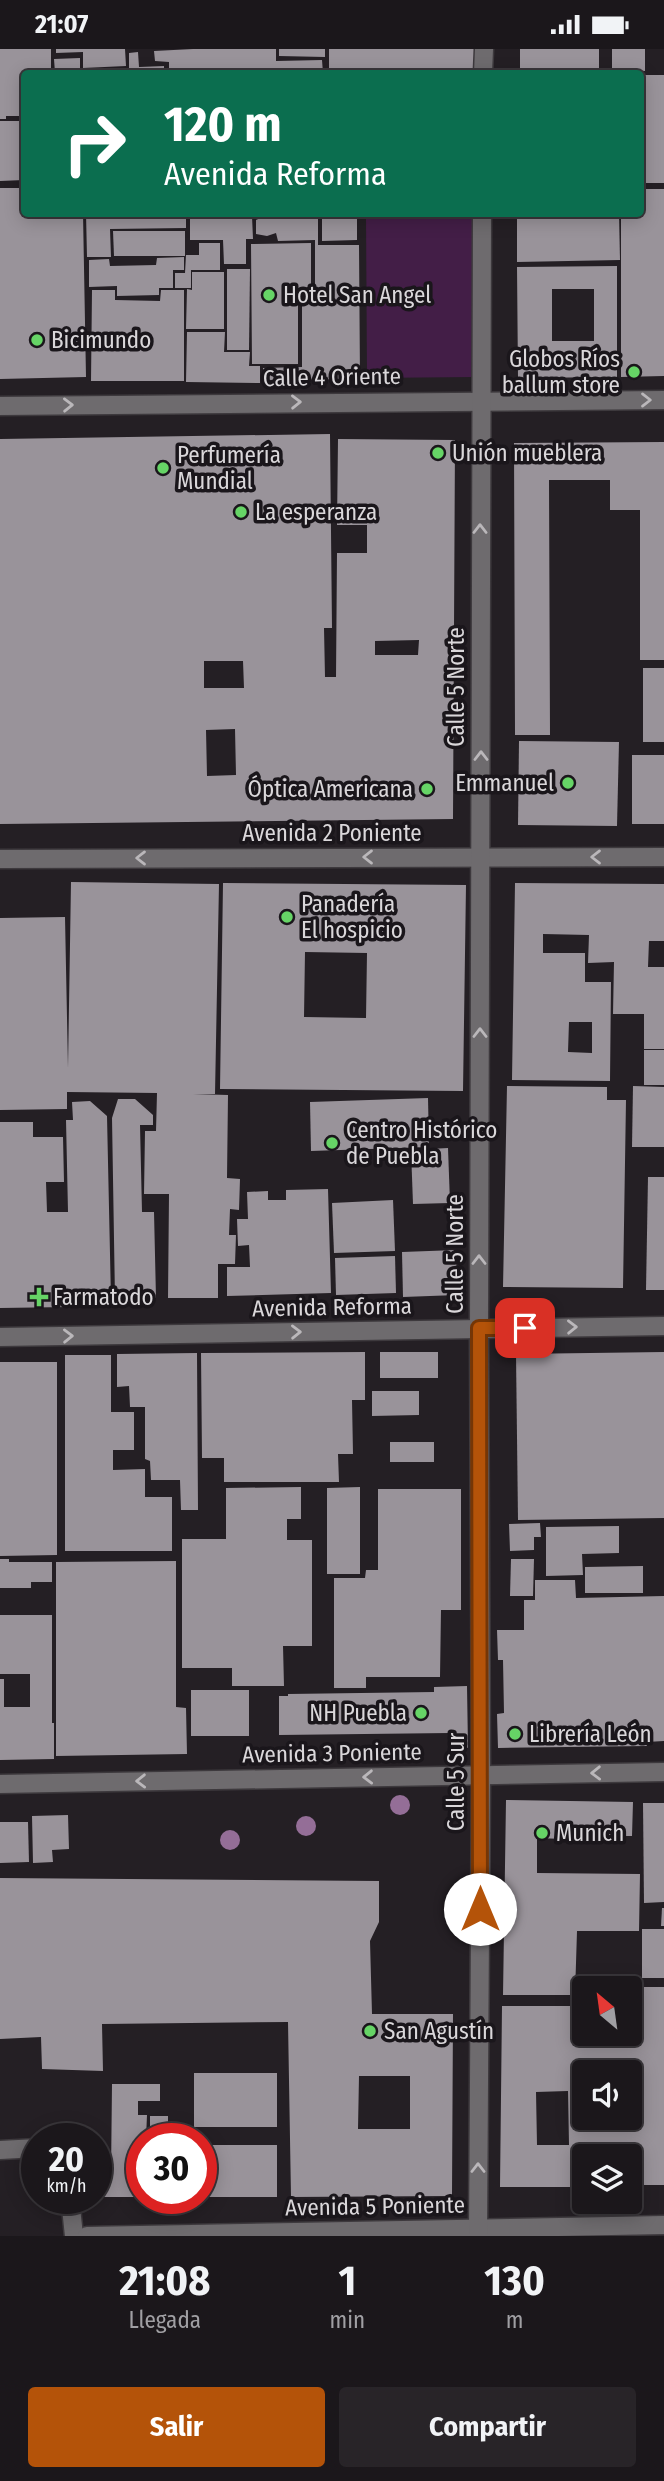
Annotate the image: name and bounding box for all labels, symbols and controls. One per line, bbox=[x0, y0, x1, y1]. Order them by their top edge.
text: 21:07 bbox=[35, 9, 88, 40]
text: 120 m bbox=[164, 95, 282, 154]
icon: right bbox=[49, 98, 140, 189]
text: Avenida Reforma bbox=[164, 155, 387, 193]
place label: Hotel San Angel bbox=[283, 281, 431, 309]
marker: Hotel San Angel bbox=[261, 287, 277, 303]
place label: Bicimundo bbox=[51, 326, 151, 354]
marker: Bicimundo bbox=[29, 332, 45, 348]
place label: Globos Ríos ballum store bbox=[502, 345, 620, 399]
street label: Calle 4 Oriente bbox=[263, 362, 401, 392]
marker: Globos Ríos ballum store bbox=[626, 364, 642, 380]
one-way arrow bbox=[641, 392, 651, 408]
one-way arrow bbox=[290, 395, 301, 410]
one-way arrow bbox=[63, 397, 74, 413]
place label: Unión mueblera bbox=[452, 439, 602, 467]
place label: Perfumería Mundial bbox=[177, 441, 281, 495]
marker: Unión mueblera bbox=[430, 445, 446, 461]
marker: Perfumería Mundial bbox=[155, 460, 171, 476]
place label: La esperanza bbox=[255, 498, 377, 526]
marker: La esperanza bbox=[233, 504, 249, 520]
one-way arrow bbox=[472, 523, 488, 533]
street label: Calle 5 Norte bbox=[442, 627, 470, 747]
one-way arrow bbox=[473, 750, 489, 761]
place label: Emmanuel bbox=[455, 769, 554, 797]
place label: Óptica Americana bbox=[247, 775, 413, 803]
marker: Emmanuel bbox=[560, 775, 576, 791]
marker: Óptica Americana bbox=[419, 781, 435, 797]
street label: Avenida 2 Poniente bbox=[242, 819, 422, 847]
one-way arrow bbox=[363, 849, 373, 865]
one-way arrow bbox=[590, 849, 601, 865]
one-way arrow bbox=[135, 850, 146, 866]
place label: Panadería El hospicio bbox=[301, 890, 403, 944]
marker: Panadería El hospicio bbox=[279, 909, 295, 925]
one-way arrow bbox=[473, 1027, 488, 1038]
place label: Centro Histórico de Puebla bbox=[346, 1116, 497, 1170]
marker: Centro Histórico de Puebla bbox=[324, 1135, 340, 1151]
street label: Calle 5 Norte bbox=[441, 1194, 469, 1314]
one-way arrow bbox=[471, 1254, 487, 1265]
place label: Farmatodo bbox=[53, 1283, 154, 1311]
marker: Farmatodo bbox=[31, 1289, 47, 1305]
street label: Avenida Reforma bbox=[252, 1292, 412, 1322]
pin bbox=[495, 1298, 555, 1358]
icon: arrive bbox=[506, 1309, 544, 1347]
one-way arrow bbox=[567, 1319, 578, 1335]
one-way arrow bbox=[290, 1324, 301, 1339]
one-way arrow bbox=[63, 1328, 74, 1343]
place label: NH Puebla bbox=[309, 1699, 407, 1727]
marker: NH Puebla bbox=[413, 1705, 429, 1721]
place label: Librería León bbox=[529, 1720, 652, 1748]
marker: Librería León bbox=[507, 1726, 523, 1742]
street label: Calle 5 Sur bbox=[442, 1733, 470, 1831]
street label: Avenida 3 Poniente bbox=[242, 1737, 422, 1769]
one-way arrow bbox=[590, 1765, 601, 1781]
one-way arrow bbox=[363, 1769, 373, 1785]
one-way arrow bbox=[135, 1774, 146, 1789]
place label: Munich bbox=[556, 1819, 624, 1847]
marker: Munich bbox=[534, 1825, 550, 1841]
position arrow bbox=[443, 1872, 517, 1946]
north arrow bbox=[572, 1976, 642, 2046]
map controls bbox=[572, 1976, 642, 2214]
place label: San Agustín bbox=[384, 2017, 494, 2045]
marker: San Agustín bbox=[362, 2023, 378, 2039]
button: sound bbox=[572, 2060, 642, 2130]
speed limit sign: 30 bbox=[126, 2123, 217, 2214]
text: 20 bbox=[49, 2138, 84, 2180]
button: layers bbox=[572, 2144, 642, 2214]
one-way arrow bbox=[470, 2162, 486, 2173]
text: km/h bbox=[46, 2175, 87, 2197]
street label: Avenida 5 Poniente bbox=[285, 2190, 465, 2222]
text: 21:08 bbox=[119, 2256, 210, 2306]
text: 1 bbox=[338, 2256, 356, 2306]
text: 130 bbox=[484, 2256, 545, 2306]
text: Llegada bbox=[129, 2306, 201, 2334]
text: min bbox=[330, 2306, 365, 2334]
text: m bbox=[506, 2306, 523, 2334]
button: Salir bbox=[28, 2387, 325, 2467]
button: Compartir bbox=[339, 2387, 636, 2467]

